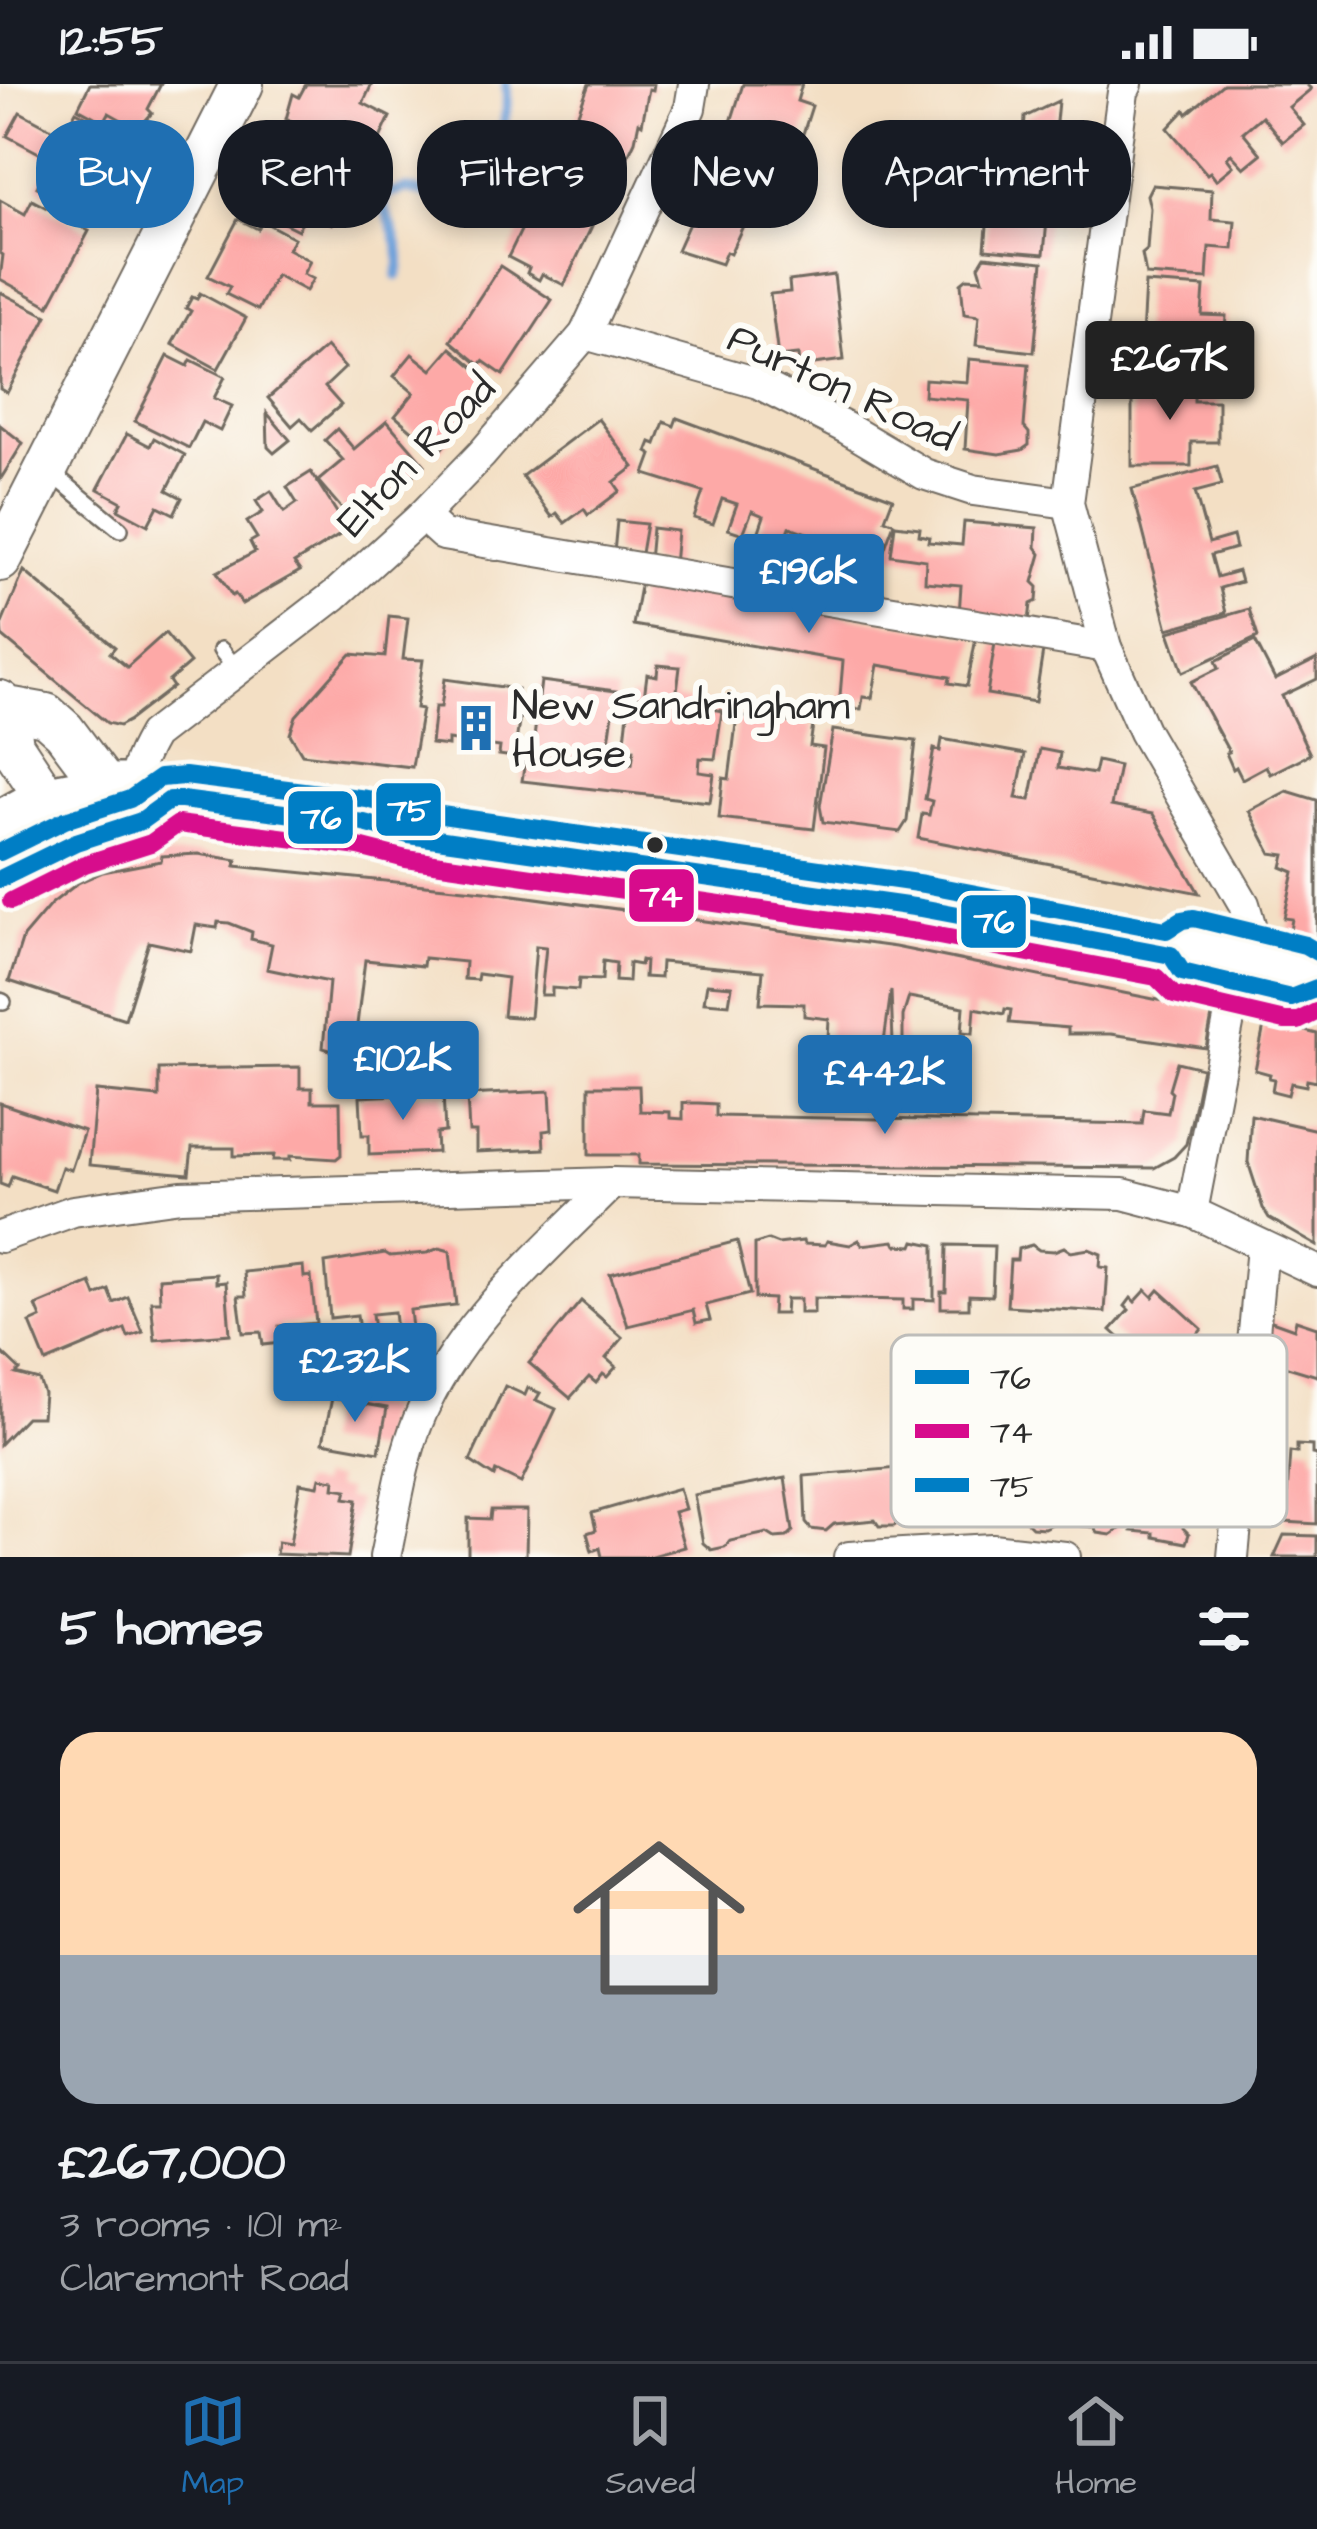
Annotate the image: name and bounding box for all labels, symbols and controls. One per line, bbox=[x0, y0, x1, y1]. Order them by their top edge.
text: 12:55 bbox=[60, 11, 163, 73]
chip: Buy bbox=[36, 120, 194, 228]
chip: Rent bbox=[218, 120, 393, 228]
chip: Filters bbox=[417, 120, 627, 228]
chip: New bbox=[651, 120, 818, 228]
chip: Apartment bbox=[842, 120, 1131, 228]
street label: Purton Road bbox=[718, 310, 966, 467]
pin: £267K bbox=[1086, 321, 1254, 423]
text: £267K bbox=[1112, 333, 1228, 387]
street label: Elton Road bbox=[325, 362, 510, 550]
pin: £196K bbox=[725, 534, 893, 636]
text: £196K bbox=[761, 546, 857, 600]
place label: New Sandringham House bbox=[512, 678, 850, 784]
building icon: New Sandringham House bbox=[451, 703, 501, 753]
line badge: 75 bbox=[374, 781, 443, 838]
text: 75 bbox=[386, 788, 431, 834]
line badge: 76 bbox=[286, 789, 355, 846]
text: 76 bbox=[300, 796, 342, 842]
unlabelled marker bbox=[644, 834, 666, 856]
line badge: 74 bbox=[627, 867, 696, 924]
text: 74 bbox=[639, 874, 683, 920]
line badge: 76 bbox=[959, 893, 1028, 950]
text: 76 bbox=[973, 900, 1015, 946]
pin: £102K bbox=[319, 1021, 487, 1123]
text: £102K bbox=[355, 1033, 451, 1087]
pin: £442K bbox=[801, 1035, 969, 1137]
text: £442K bbox=[825, 1047, 945, 1101]
pin: £232K bbox=[271, 1323, 439, 1425]
text: £232K bbox=[300, 1335, 410, 1389]
legend bbox=[891, 1335, 1287, 1527]
text: 76 bbox=[990, 1356, 1031, 1402]
text: 74 bbox=[990, 1410, 1033, 1456]
text: 75 bbox=[990, 1464, 1034, 1510]
text: 5 homes bbox=[60, 1594, 263, 1665]
icon: filters bbox=[1191, 1596, 1257, 1662]
icon: home bbox=[551, 1810, 767, 2026]
text: £267,000 bbox=[60, 2128, 286, 2199]
text: 3 rooms · 101 m² bbox=[60, 2199, 343, 2253]
text: Claremont Road bbox=[60, 2253, 349, 2307]
tab: Map bbox=[180, 2388, 246, 2506]
tab: Saved bbox=[606, 2388, 695, 2506]
tab: Home bbox=[1055, 2388, 1137, 2506]

